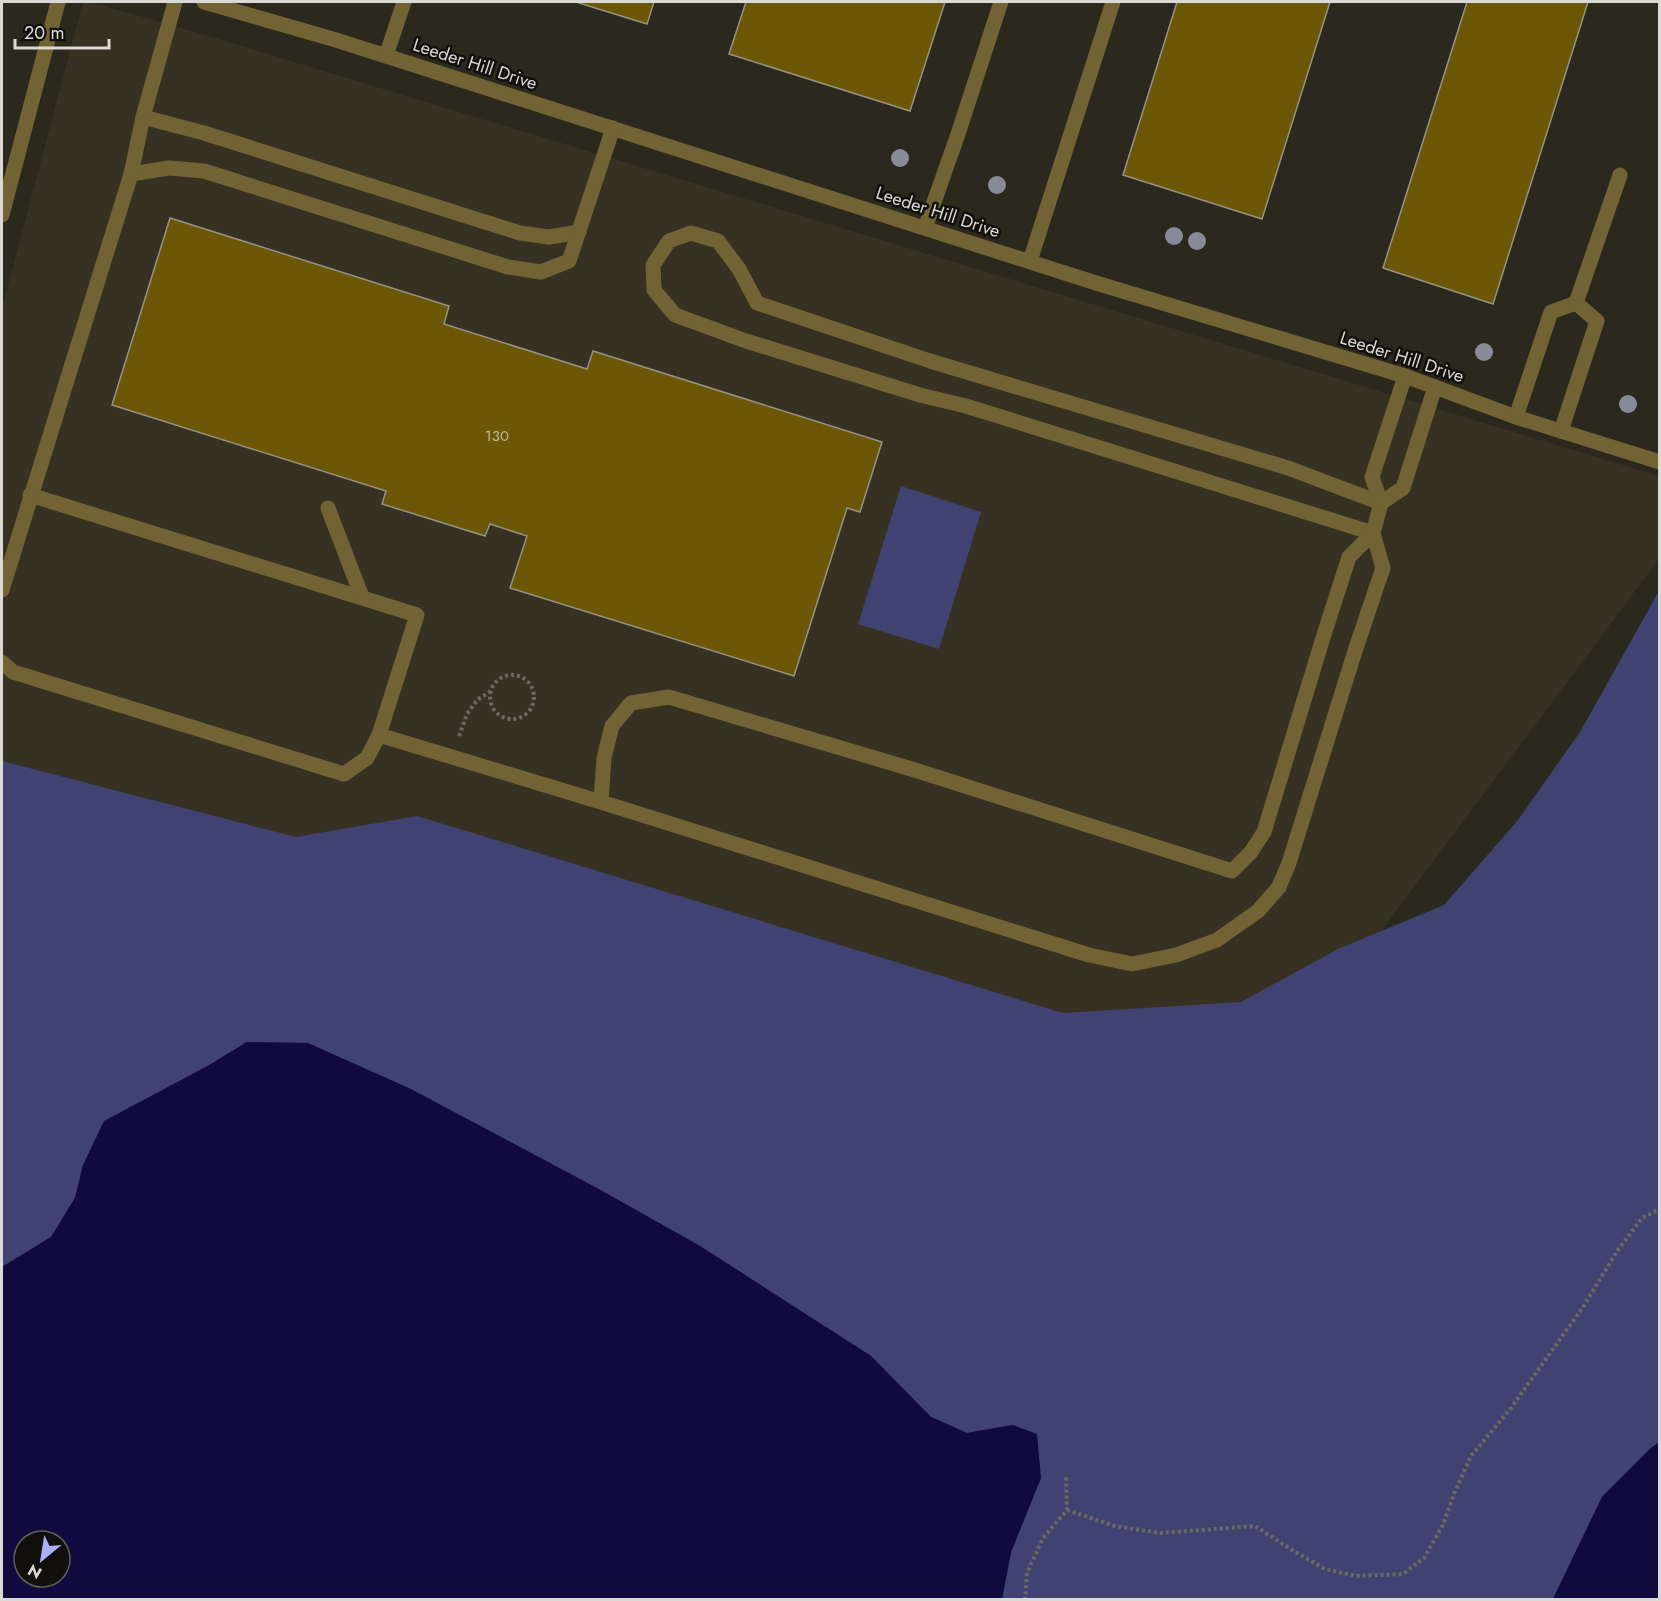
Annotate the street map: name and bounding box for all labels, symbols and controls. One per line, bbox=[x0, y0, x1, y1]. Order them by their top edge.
scale bar bbox=[15, 12, 110, 50]
text: 20 m bbox=[24, 20, 64, 46]
street label: Leeder Hill Drive bbox=[410, 32, 540, 96]
street label: Leeder Hill Drive bbox=[873, 180, 1003, 244]
street label: Leeder Hill Drive bbox=[1337, 325, 1467, 389]
house number: 130 bbox=[485, 425, 509, 447]
north arrow bbox=[12, 1529, 72, 1589]
text: N bbox=[23, 1558, 46, 1585]

